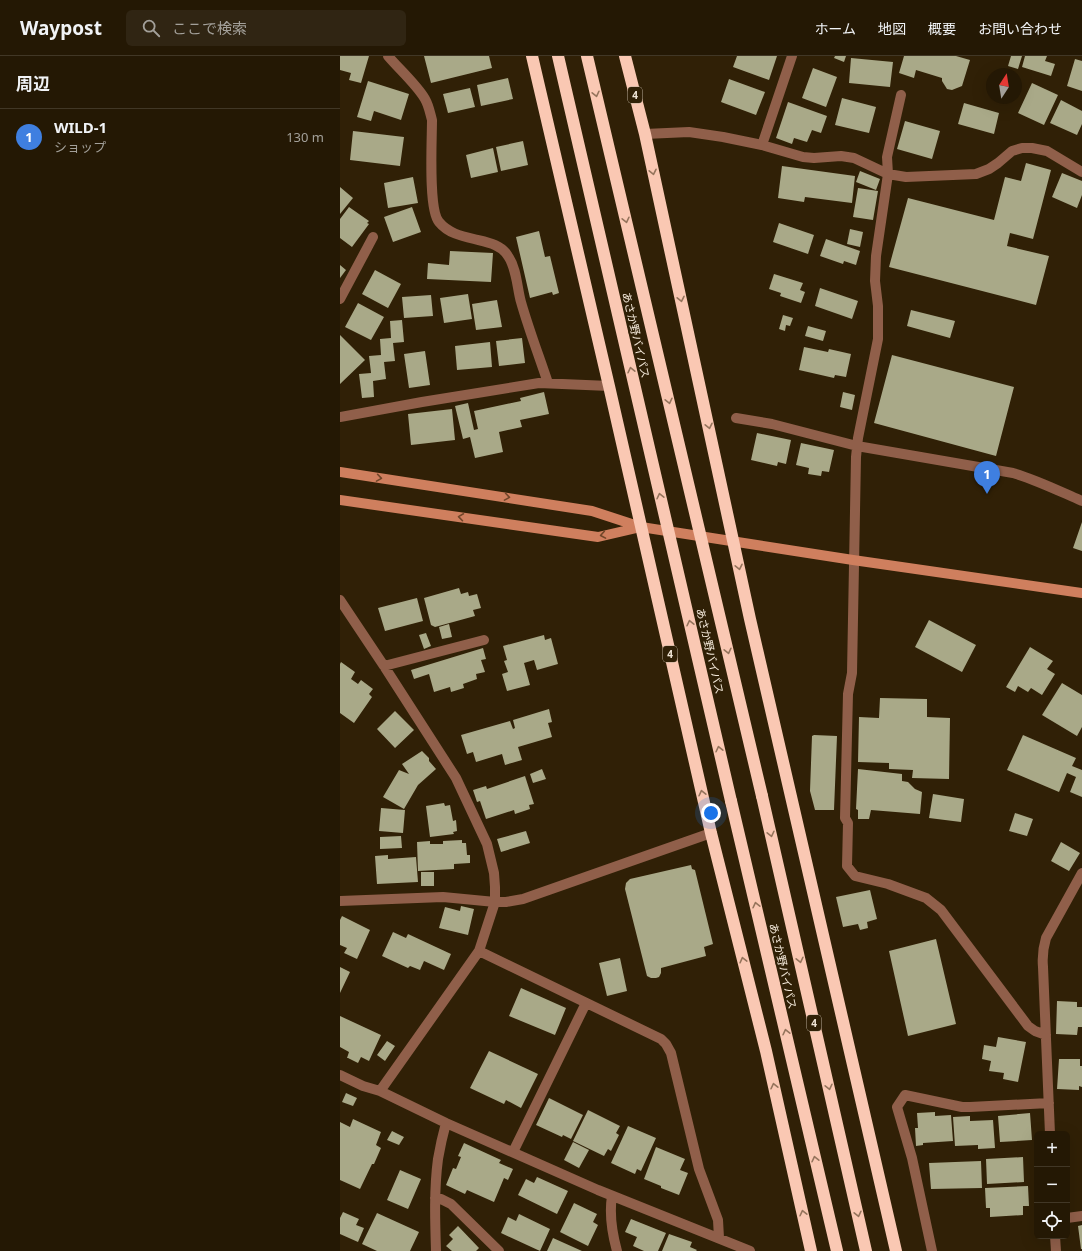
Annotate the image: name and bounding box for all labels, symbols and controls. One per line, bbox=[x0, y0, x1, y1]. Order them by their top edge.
search box bbox=[126, 10, 406, 46]
text: Waypost bbox=[20, 15, 102, 41]
icon: search bbox=[140, 17, 162, 39]
text: ここで検索 bbox=[172, 18, 247, 38]
text: ホーム bbox=[814, 19, 856, 38]
text: 地図 bbox=[878, 19, 906, 38]
text: 概要 bbox=[928, 19, 956, 38]
text: お問い合わせ bbox=[978, 19, 1062, 38]
north arrow bbox=[986, 68, 1022, 104]
text: 周辺 bbox=[16, 72, 50, 95]
road number: 4 bbox=[628, 87, 642, 103]
one-way arrow bbox=[592, 91, 600, 97]
text: WILD-1 bbox=[54, 117, 107, 137]
text: 1 bbox=[25, 128, 33, 146]
text: 130 m bbox=[286, 128, 324, 146]
text: ショップ bbox=[54, 138, 106, 156]
one-way arrow bbox=[649, 169, 657, 175]
one-way arrow bbox=[622, 217, 630, 224]
street label: あさか野バイパス bbox=[619, 290, 654, 379]
one-way arrow bbox=[677, 296, 685, 302]
one-way arrow bbox=[627, 366, 635, 373]
one-way arrow bbox=[664, 398, 673, 405]
one-way arrow bbox=[704, 423, 712, 429]
pin: 1 bbox=[974, 461, 1000, 494]
one-way arrow bbox=[375, 473, 382, 482]
one-way arrow bbox=[504, 492, 510, 501]
one-way arrow bbox=[657, 493, 665, 499]
one-way arrow bbox=[458, 513, 464, 522]
one-way arrow bbox=[600, 531, 606, 539]
one-way arrow bbox=[735, 564, 743, 570]
street label: あさか野バイパス bbox=[693, 606, 728, 695]
one-way arrow bbox=[686, 620, 694, 626]
road number: 4 bbox=[663, 646, 677, 662]
one-way arrow bbox=[723, 647, 732, 654]
one-way arrow bbox=[716, 746, 724, 753]
one-way arrow bbox=[698, 790, 707, 797]
your location bbox=[701, 803, 721, 823]
one-way arrow bbox=[767, 830, 775, 837]
one-way arrow bbox=[752, 902, 760, 909]
street label: あさか野バイパス bbox=[766, 921, 801, 1010]
one-way arrow bbox=[795, 956, 804, 963]
one-way arrow bbox=[740, 957, 748, 963]
road number: 4 bbox=[807, 1015, 821, 1031]
one-way arrow bbox=[782, 1029, 790, 1035]
one-way arrow bbox=[771, 1083, 779, 1089]
one-way arrow bbox=[824, 1084, 832, 1090]
map controls bbox=[1034, 1131, 1070, 1239]
button: + bbox=[1034, 1131, 1070, 1167]
one-way arrow bbox=[812, 1155, 820, 1162]
button: − bbox=[1034, 1167, 1070, 1203]
button: locate bbox=[1034, 1203, 1070, 1239]
one-way arrow bbox=[799, 1210, 807, 1216]
one-way arrow bbox=[853, 1211, 861, 1217]

